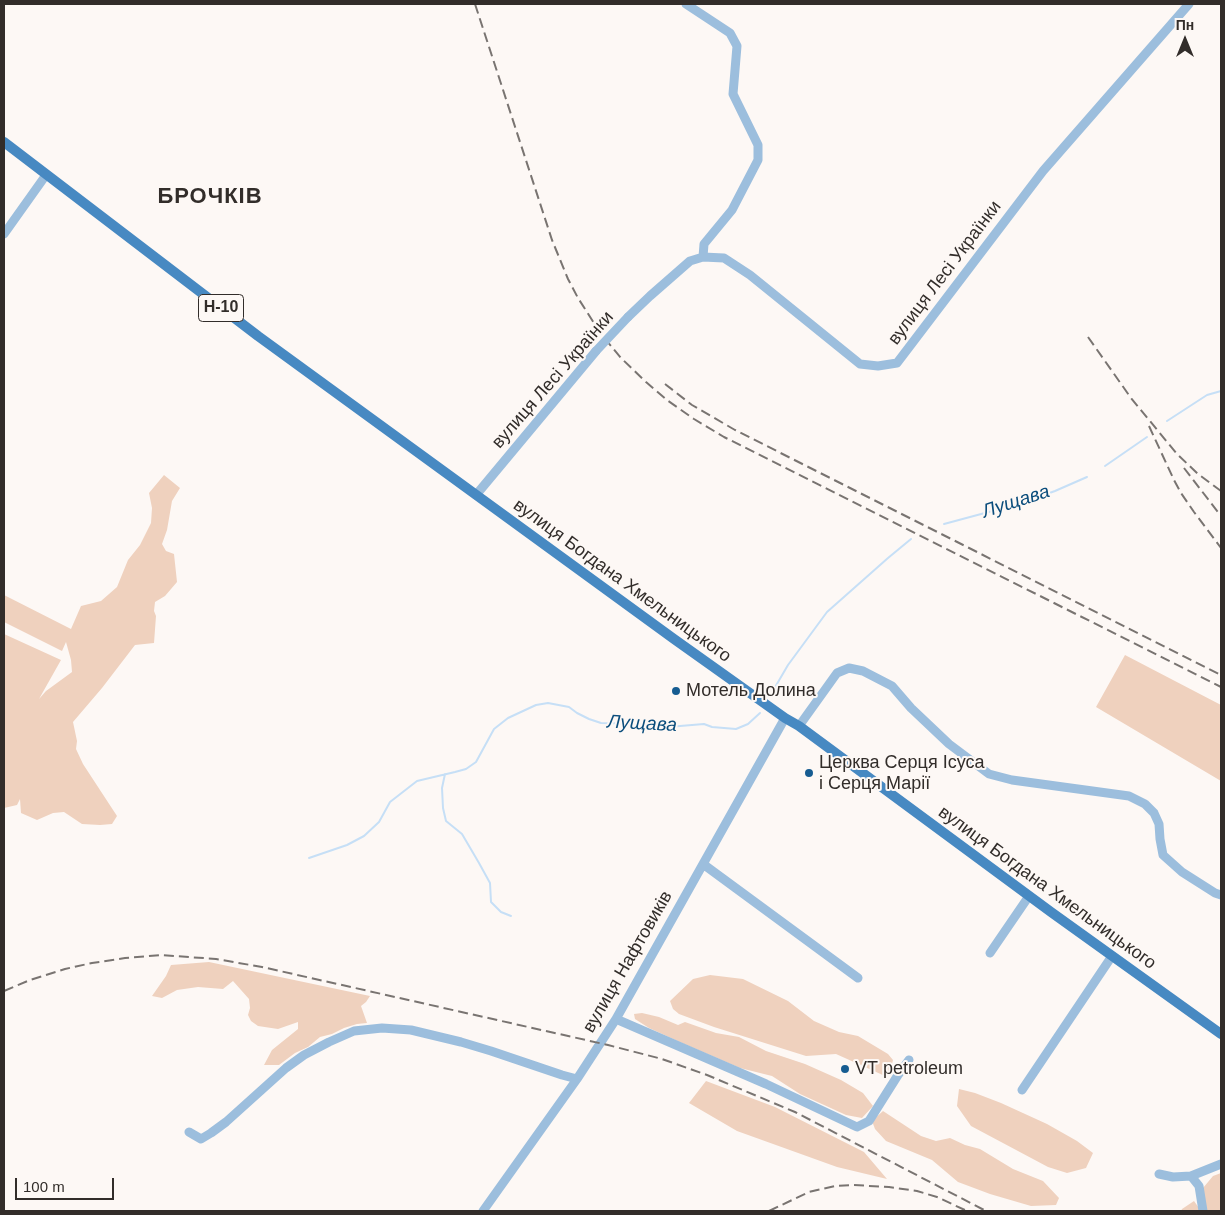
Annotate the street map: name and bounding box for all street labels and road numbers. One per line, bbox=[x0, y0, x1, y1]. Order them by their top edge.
street label: вулиця Лесі Українки bbox=[884, 197, 1006, 349]
road number: Н-10 bbox=[198, 294, 244, 322]
street label: вулиця Лесі Українки bbox=[488, 307, 618, 453]
street label: вулиця Богдана Хмельницького bbox=[509, 495, 735, 667]
street label: вулиця Богдана Хмельницького bbox=[934, 802, 1160, 974]
street label: вулиця Нафтовиків bbox=[579, 887, 677, 1037]

